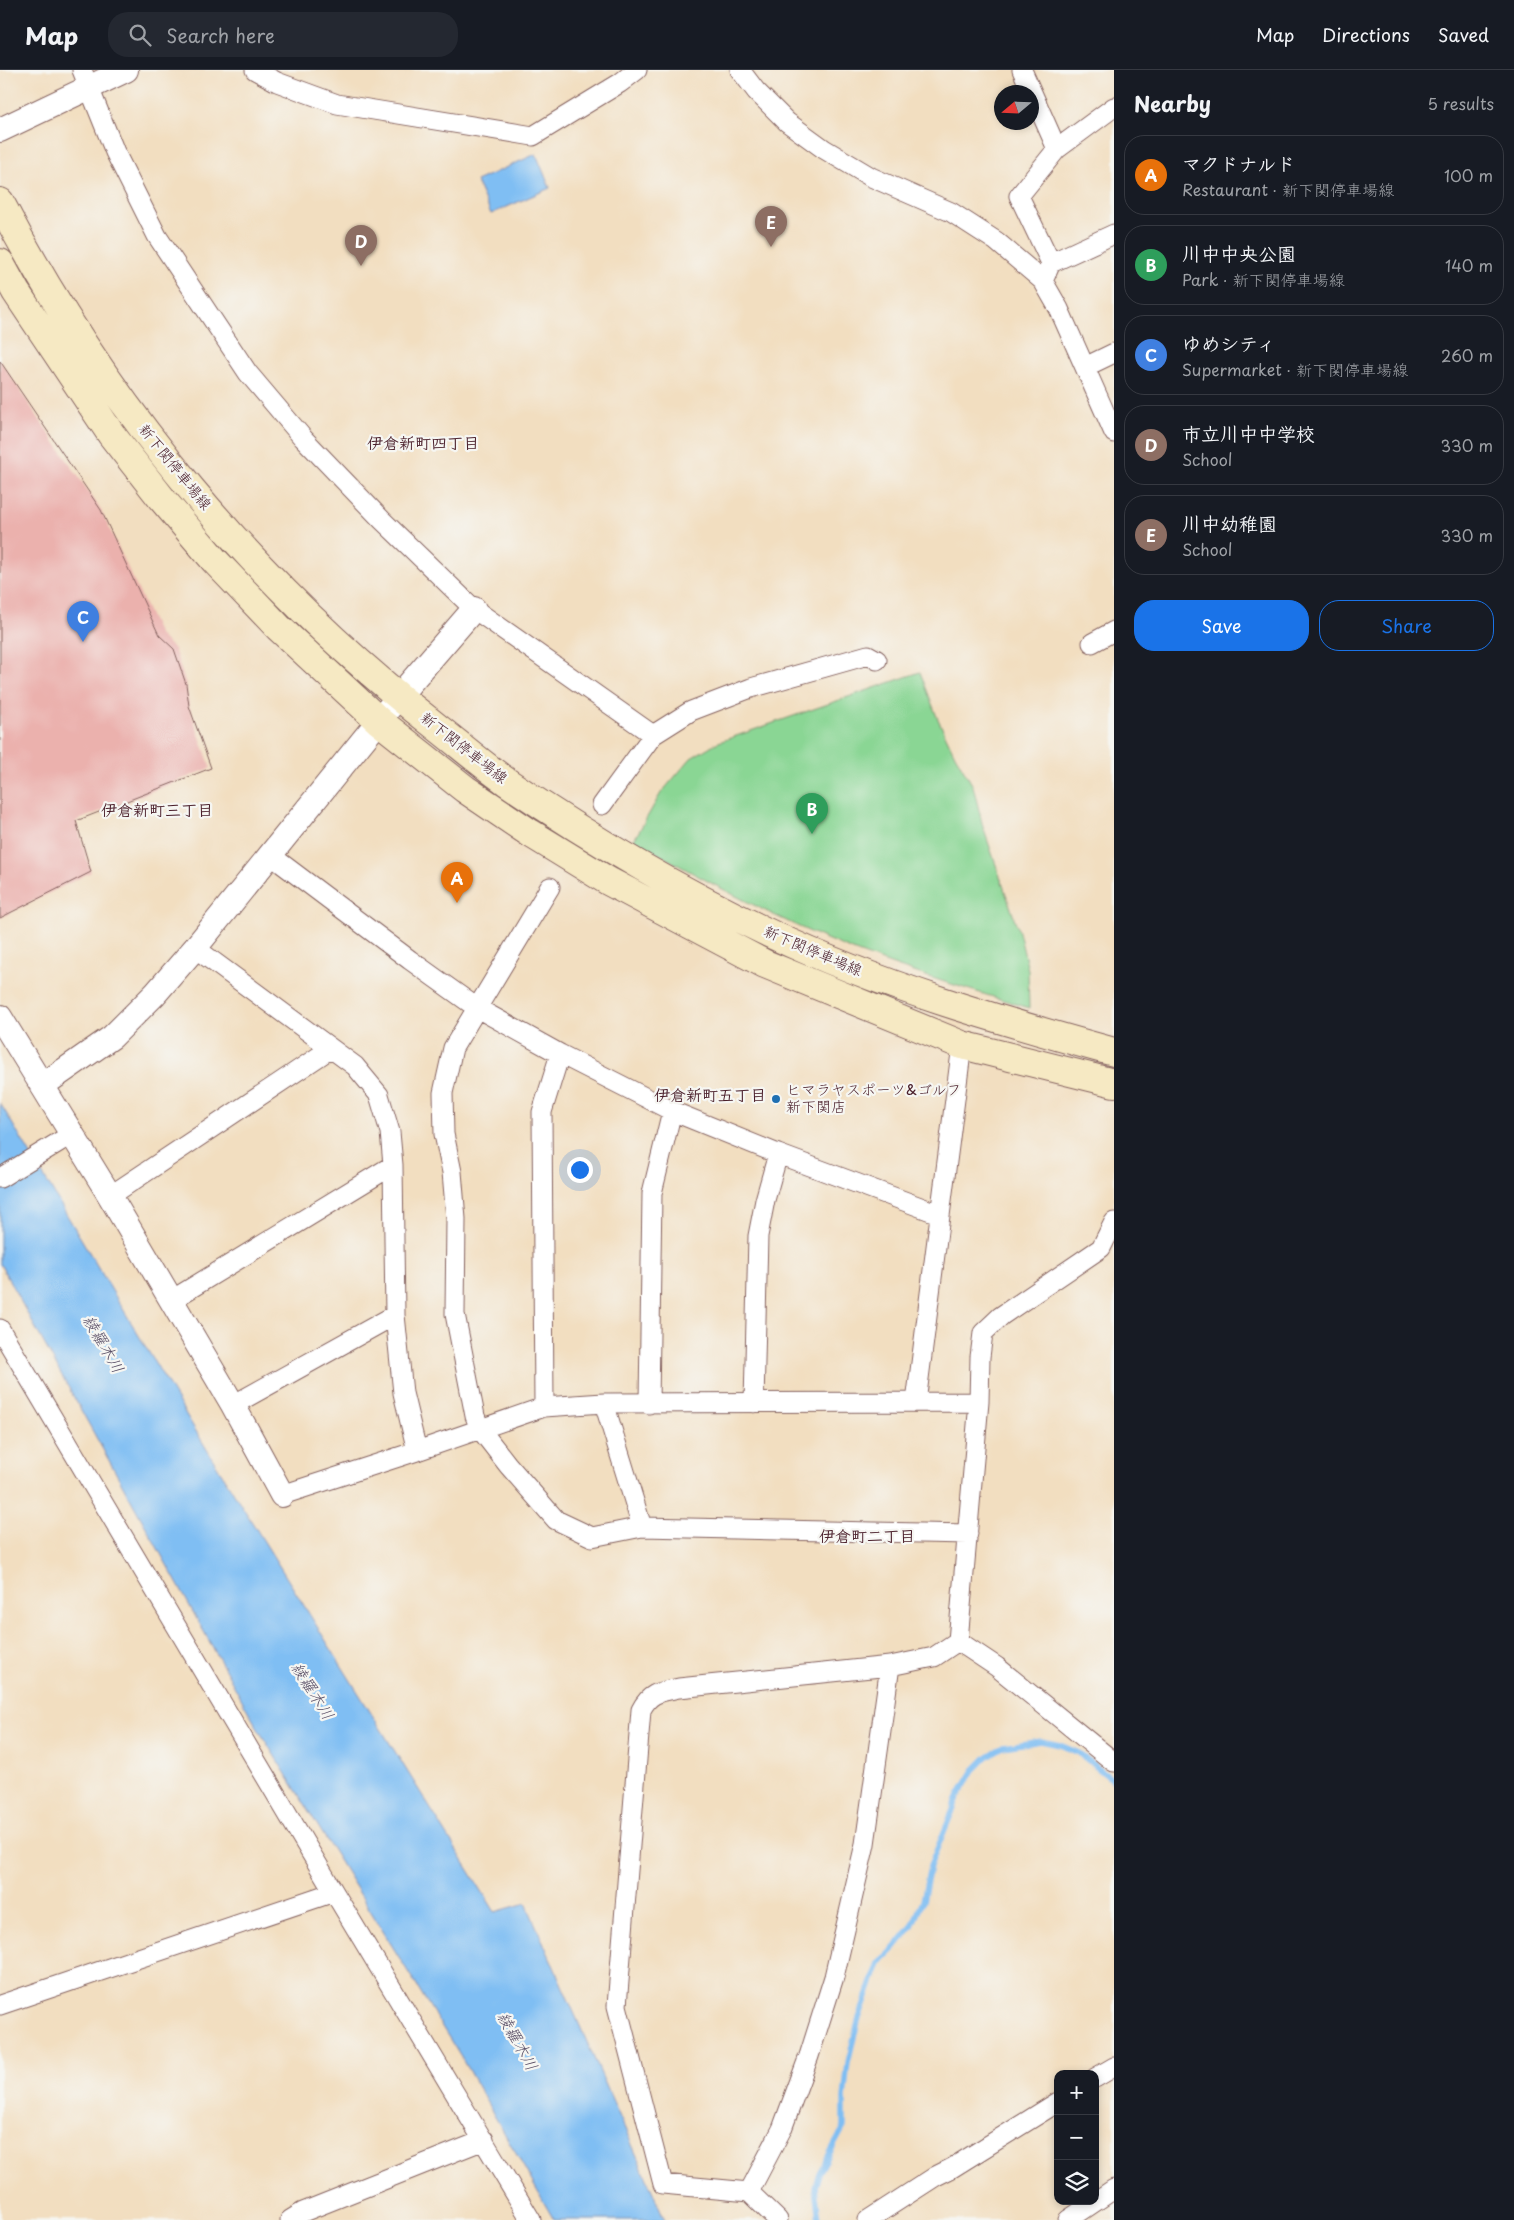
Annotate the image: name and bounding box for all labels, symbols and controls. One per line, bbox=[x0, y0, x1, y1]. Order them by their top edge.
search box bbox=[108, 12, 458, 57]
text: Map bbox=[25, 17, 78, 53]
icon: search bbox=[126, 21, 154, 49]
text: Search here bbox=[166, 21, 275, 49]
text: Map bbox=[1256, 21, 1294, 48]
text: Directions bbox=[1322, 21, 1410, 48]
text: Saved bbox=[1438, 21, 1489, 48]
north arrow bbox=[994, 85, 1039, 130]
text: Nearby bbox=[1134, 87, 1211, 119]
text: 5 results bbox=[1427, 91, 1494, 115]
text: マクドナルド bbox=[1182, 149, 1295, 177]
text: A bbox=[1145, 163, 1157, 187]
text: 100 m bbox=[1444, 163, 1493, 187]
text: Restaurant · 新下関停車場線 bbox=[1182, 177, 1394, 201]
pin: E bbox=[755, 206, 787, 247]
pin: D bbox=[345, 225, 377, 266]
text: 川中中央公園 bbox=[1182, 239, 1296, 267]
text: B bbox=[1146, 253, 1156, 277]
text: 140 m bbox=[1445, 253, 1493, 277]
text: Park · 新下関停車場線 bbox=[1182, 267, 1345, 291]
text: ゆめシティ bbox=[1182, 329, 1276, 357]
text: C bbox=[1145, 343, 1157, 367]
text: 260 m bbox=[1441, 343, 1493, 367]
text: Supermarket · 新下関停車場線 bbox=[1182, 357, 1408, 381]
street label: 新下関停車場線 bbox=[134, 418, 218, 514]
text: 市立川中中学校 bbox=[1182, 419, 1315, 447]
district label: 伊倉新町四丁目 bbox=[367, 430, 479, 454]
text: D bbox=[1145, 433, 1157, 457]
text: 330 m bbox=[1440, 433, 1493, 457]
text: School bbox=[1182, 447, 1232, 471]
text: 川中幼稚園 bbox=[1182, 509, 1277, 537]
text: E bbox=[1146, 523, 1156, 547]
text: 330 m bbox=[1440, 523, 1493, 547]
text: School bbox=[1182, 537, 1232, 561]
button: Save bbox=[1134, 600, 1309, 651]
button: Share bbox=[1319, 600, 1494, 651]
pin: C bbox=[67, 601, 99, 642]
street label: 新下関停車場線 bbox=[416, 705, 513, 788]
pin: B bbox=[796, 793, 828, 834]
district label: 伊倉新町三丁目 bbox=[101, 797, 213, 821]
pin: A bbox=[441, 862, 473, 903]
street label: 新下関停車場線 bbox=[761, 919, 866, 981]
place label: ヒマラヤスポーツ&ゴルフ 新下関店 bbox=[786, 1077, 962, 1117]
district label: 伊倉新町五丁目 bbox=[654, 1082, 766, 1106]
marker: ヒマラヤスポーツ&ゴルフ 新下関店 bbox=[770, 1093, 782, 1105]
your location bbox=[567, 1157, 593, 1183]
water label: 綾羅木川 bbox=[78, 1310, 131, 1377]
district label: 伊倉町二丁目 bbox=[819, 1523, 915, 1547]
water label: 綾羅木川 bbox=[287, 1657, 341, 1724]
water label: 綾羅木川 bbox=[493, 2007, 545, 2074]
map controls bbox=[1054, 2070, 1099, 2205]
button: + bbox=[1054, 2070, 1099, 2115]
button: − bbox=[1054, 2115, 1099, 2160]
button: layers bbox=[1054, 2160, 1099, 2205]

